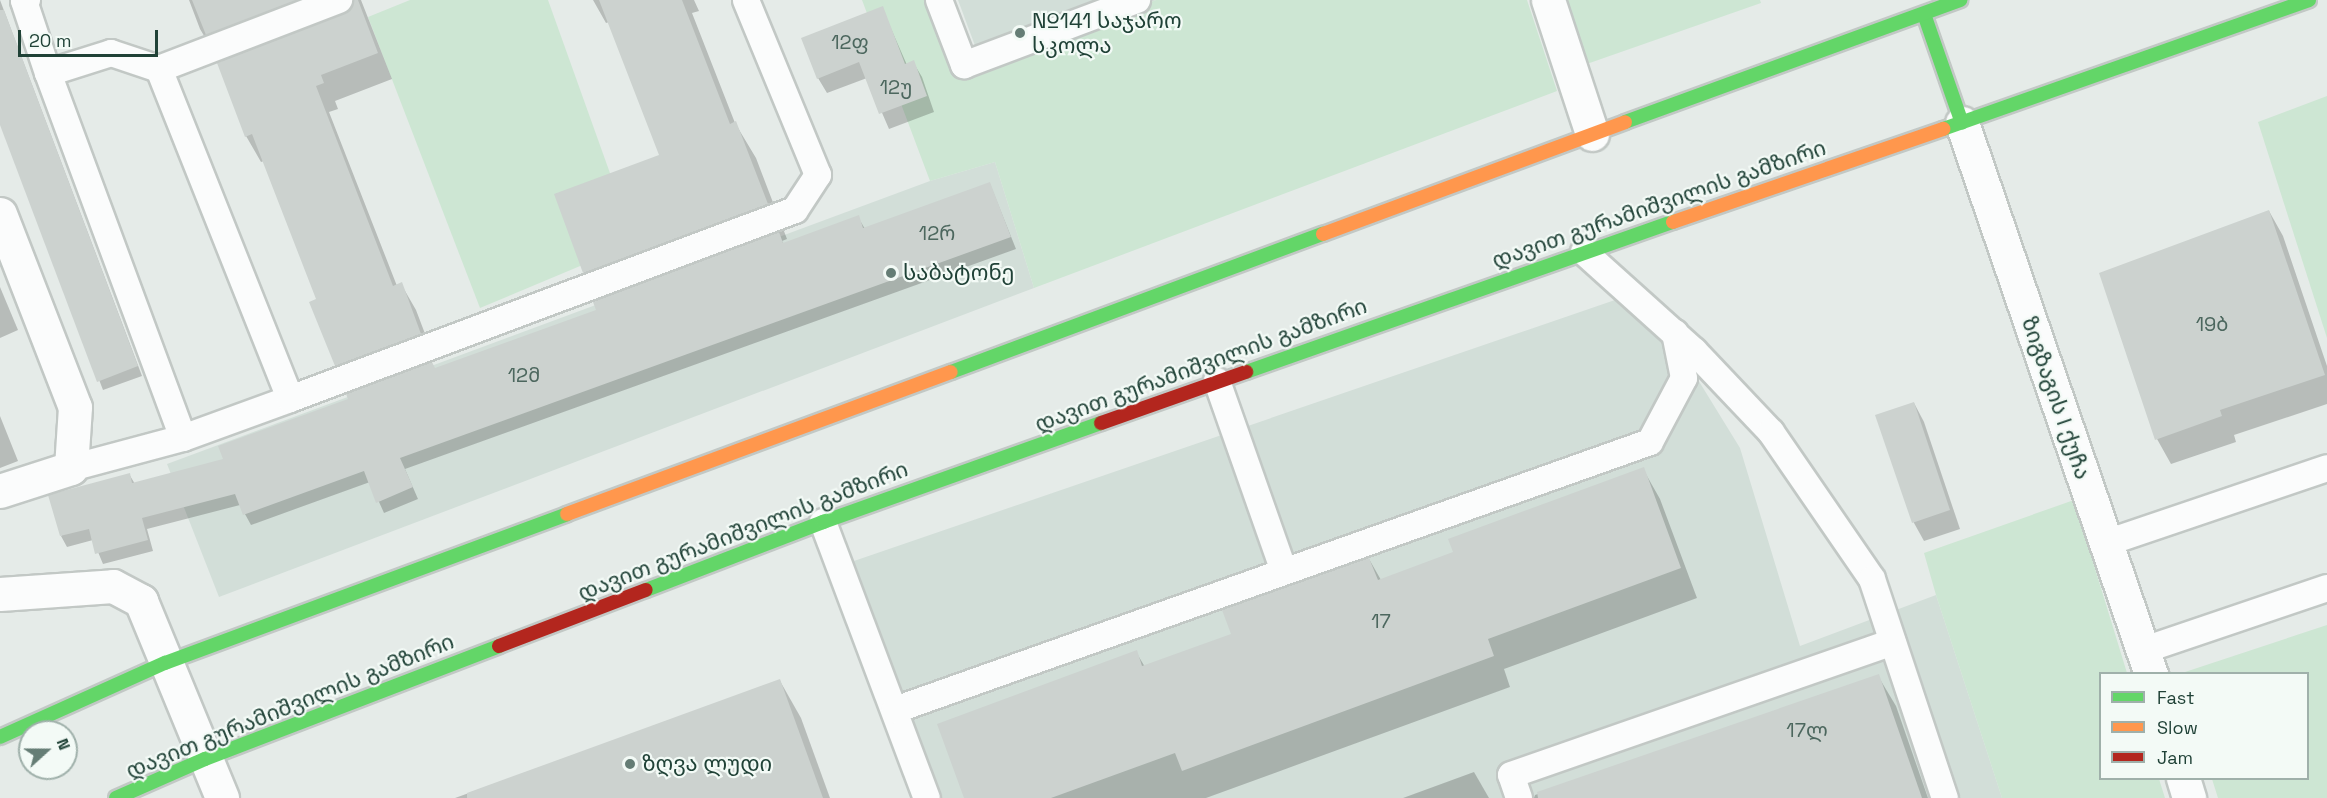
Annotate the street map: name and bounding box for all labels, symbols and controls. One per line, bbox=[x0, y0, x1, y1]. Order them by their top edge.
place label: №141 საჯარო სკოლა bbox=[1032, 7, 1182, 58]
scale bar bbox=[21, 18, 160, 56]
marker: №141 საჯარო სკოლა bbox=[1013, 26, 1027, 40]
text: 20 m bbox=[29, 29, 72, 52]
house number: 12ფ bbox=[831, 30, 869, 54]
house number: 12უ bbox=[880, 75, 912, 99]
street label: დავით გურამიშვილის გამზირი bbox=[1489, 134, 1829, 274]
house number: 12რ bbox=[919, 221, 955, 245]
place label: საბატონე bbox=[903, 260, 1014, 286]
marker: საბატონე bbox=[884, 266, 898, 280]
street label: დავით გურამიშვილის გამზირი bbox=[1031, 292, 1371, 438]
house number: 19ბ bbox=[2196, 312, 2228, 336]
street label: ზიგზაგის I ქუჩა bbox=[2016, 313, 2096, 483]
house number: 12მ bbox=[508, 363, 540, 387]
street label: დავით გურამიშვილის გამზირი bbox=[574, 456, 912, 606]
house number: 17 bbox=[1371, 609, 1391, 633]
street label: დავით გურამიშვილის გამზირი bbox=[122, 628, 458, 784]
legend bbox=[2099, 672, 2309, 780]
text: Fast bbox=[2157, 686, 2194, 709]
text: Slow bbox=[2157, 716, 2198, 739]
house number: 17ლ bbox=[1786, 718, 1828, 742]
north arrow bbox=[18, 720, 78, 780]
text: N bbox=[52, 735, 75, 753]
text: Jam bbox=[2157, 746, 2193, 769]
place label: ზღვა ლუდი bbox=[642, 751, 772, 777]
marker: ზღვა ლუდი bbox=[623, 757, 637, 771]

